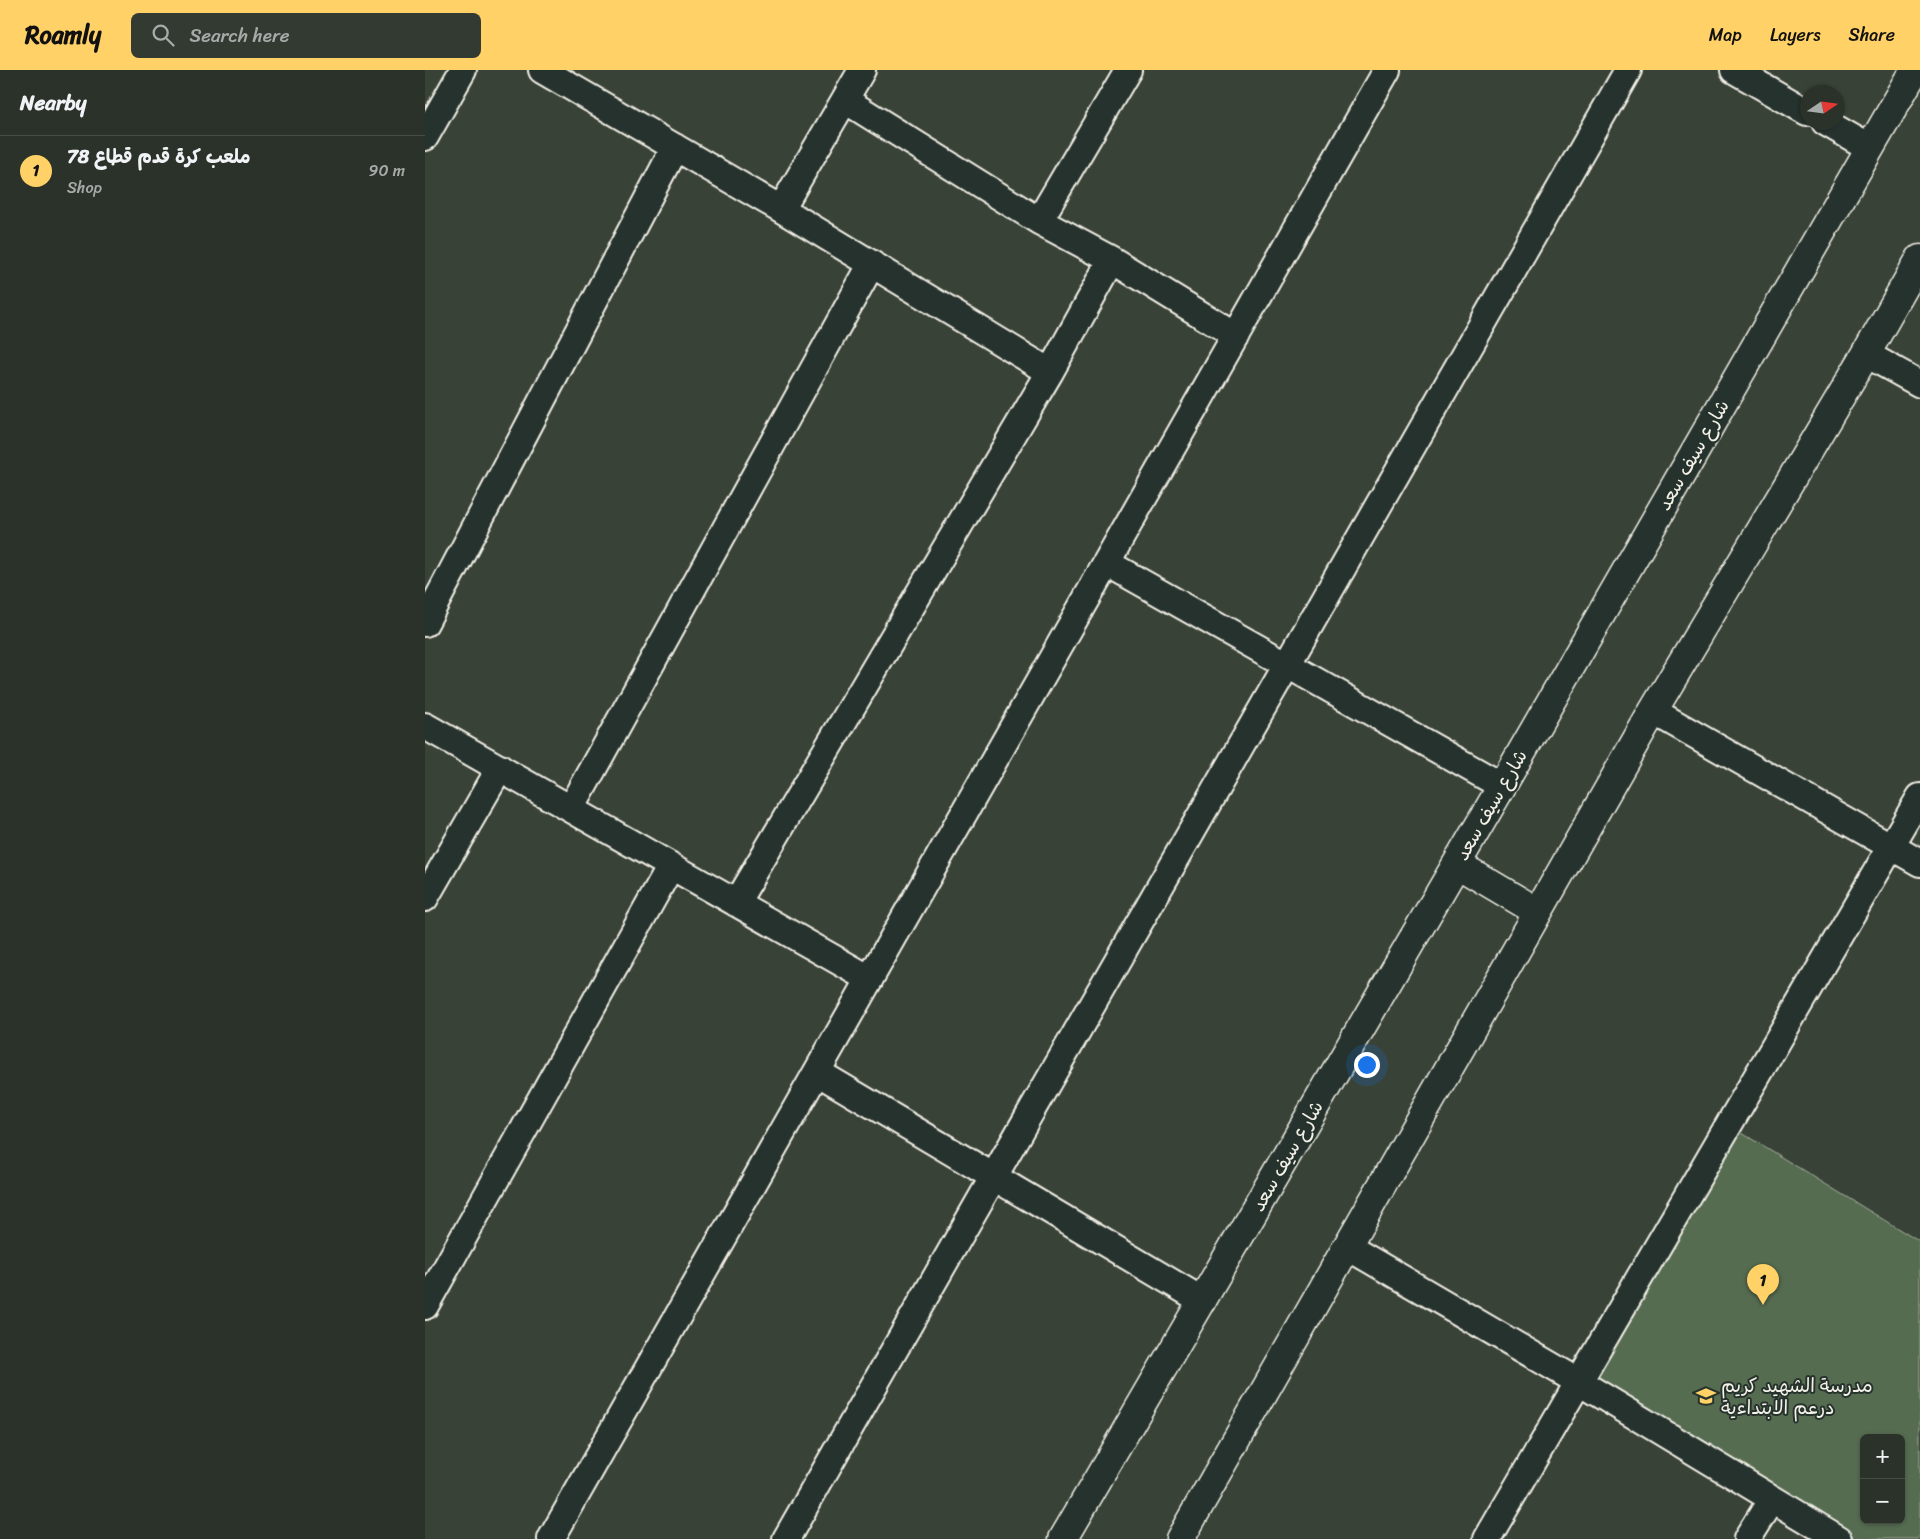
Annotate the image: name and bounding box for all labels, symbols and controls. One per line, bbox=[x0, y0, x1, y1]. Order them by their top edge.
search box bbox=[131, 13, 481, 58]
text: Roamly bbox=[25, 14, 101, 56]
text: Search here bbox=[189, 19, 289, 52]
text: Map bbox=[1709, 19, 1742, 51]
text: Layers bbox=[1770, 19, 1821, 51]
text: Share bbox=[1849, 19, 1895, 51]
icon: search bbox=[149, 21, 177, 49]
text: Nearby bbox=[20, 84, 86, 122]
north arrow bbox=[1800, 85, 1845, 130]
text: ملعب كرة قدم قطاع 78 bbox=[67, 140, 251, 173]
text: 1 bbox=[33, 156, 39, 185]
text: 90 m bbox=[369, 156, 405, 185]
text: Shop bbox=[67, 173, 102, 202]
street label: شارع سيف سعد bbox=[1648, 393, 1738, 517]
street label: شارع سيف سعد bbox=[1446, 743, 1536, 867]
your location bbox=[1354, 1052, 1380, 1078]
street label: شارع سيف سعد bbox=[1242, 1094, 1332, 1218]
pin: 1 bbox=[1747, 1264, 1779, 1305]
place label: مدرسة الشهيد كريم درعم الابتداءية bbox=[1721, 1369, 1873, 1424]
school or university icon: مدرسة الشهيد كريم درعم الابتداءية bbox=[1695, 1385, 1717, 1407]
map controls bbox=[1860, 1434, 1905, 1524]
button: + bbox=[1860, 1434, 1905, 1479]
button: − bbox=[1860, 1479, 1905, 1524]

